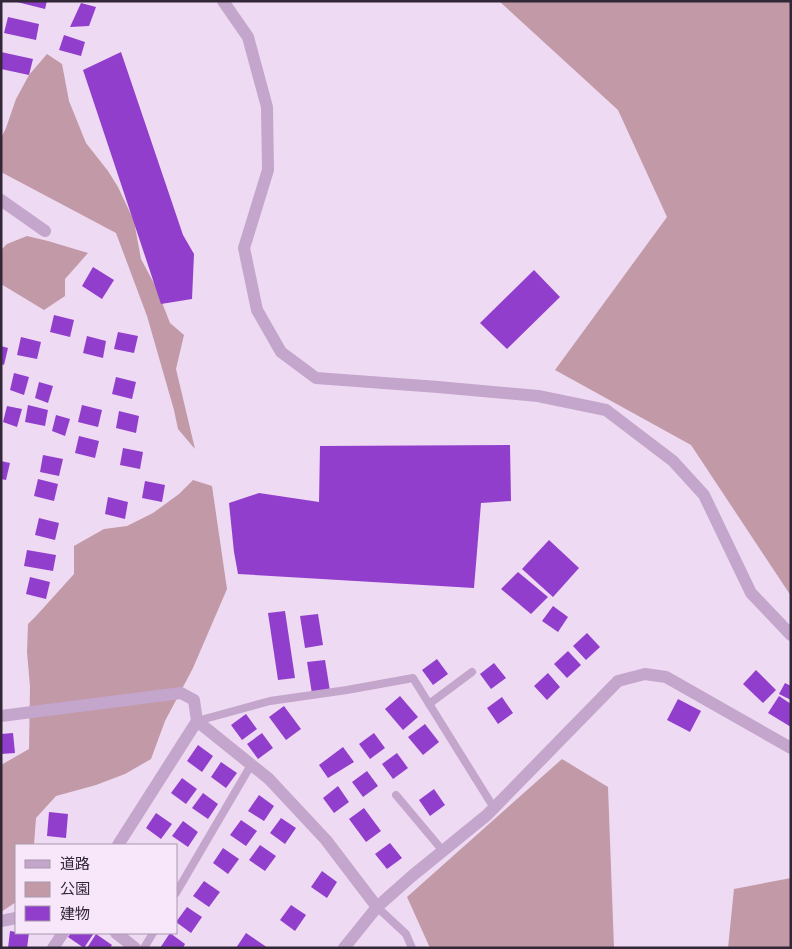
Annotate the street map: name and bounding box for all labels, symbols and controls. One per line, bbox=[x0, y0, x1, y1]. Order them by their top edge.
legend bbox=[15, 844, 178, 934]
text: 道路 bbox=[60, 855, 90, 872]
text: 公園 bbox=[60, 880, 90, 897]
text: 建物 bbox=[60, 905, 90, 922]

